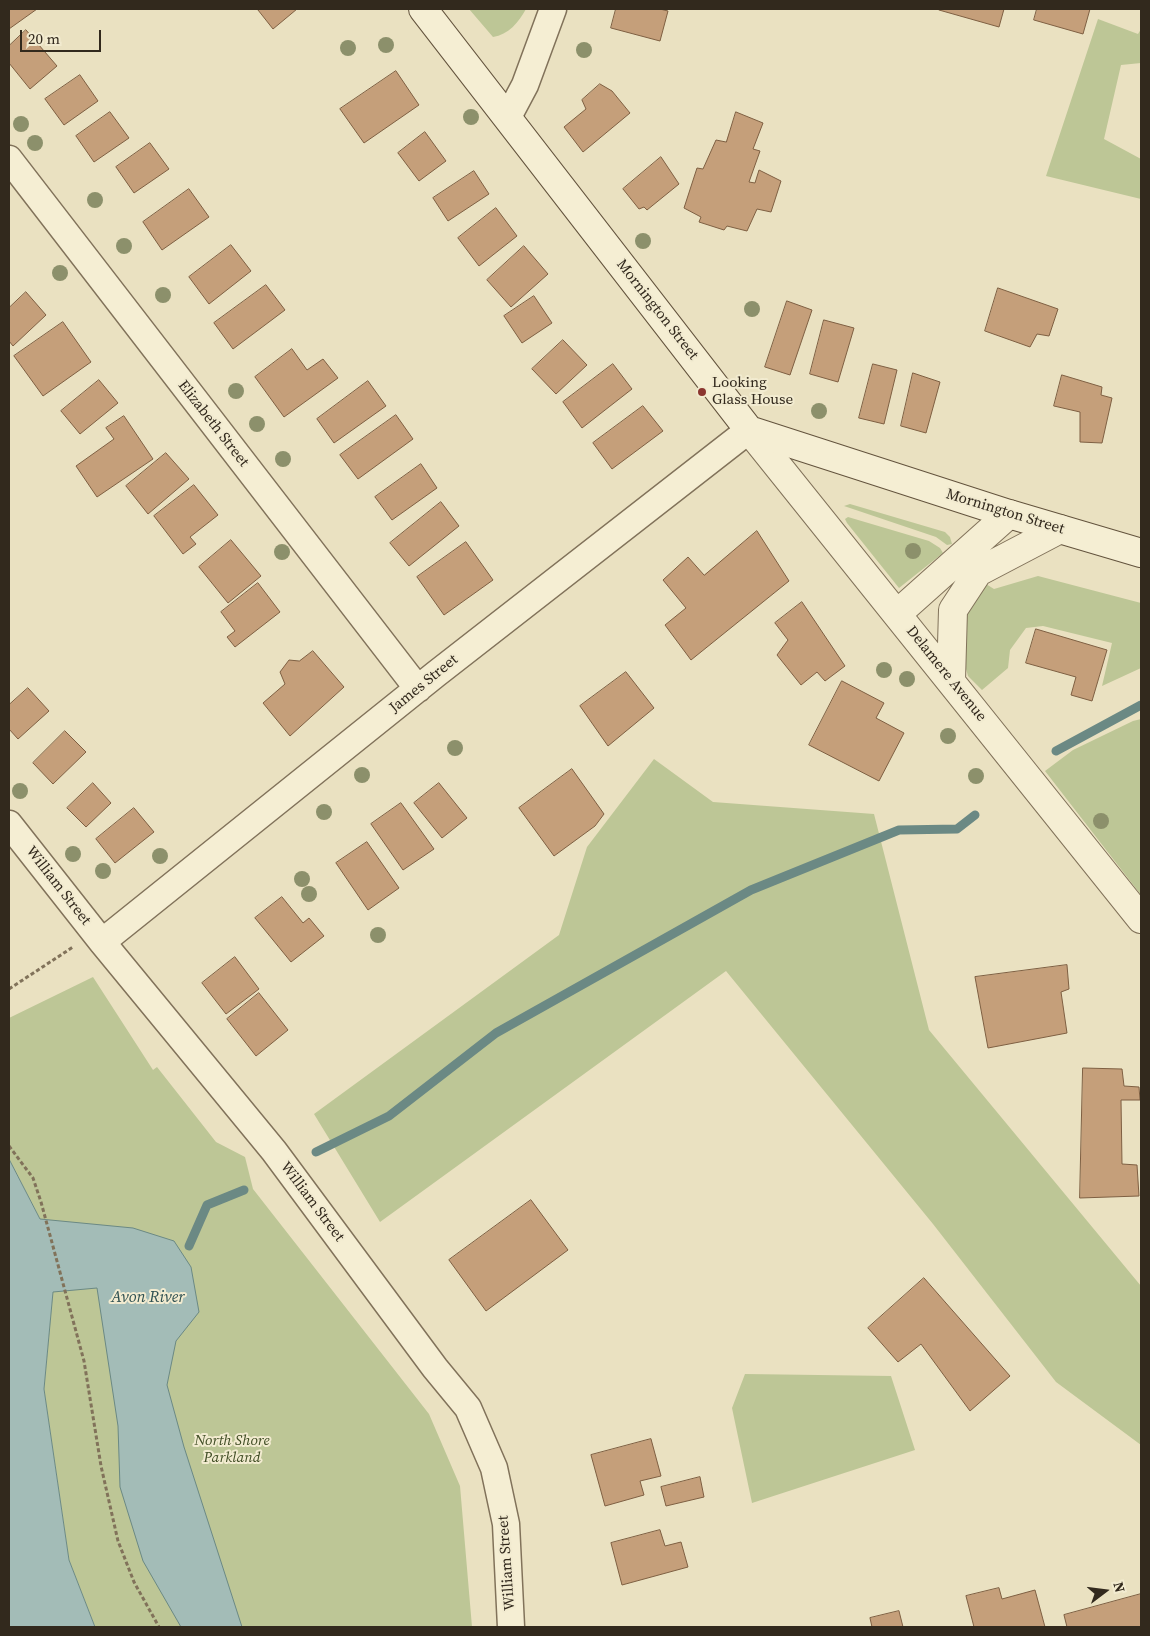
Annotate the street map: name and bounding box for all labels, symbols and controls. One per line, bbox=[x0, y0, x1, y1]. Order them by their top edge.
scale bar bbox=[22, 20, 104, 52]
text: 20 m bbox=[28, 28, 60, 49]
street label: Mornington Street bbox=[612, 256, 702, 364]
place label: Looking Glass House bbox=[712, 374, 793, 409]
street label: Elizabeth Street bbox=[174, 377, 252, 471]
marker: Looking Glass House bbox=[696, 386, 708, 398]
street label: Mornington Street bbox=[944, 485, 1066, 539]
street label: Delamere Avenue bbox=[902, 623, 990, 725]
street label: James Street bbox=[386, 651, 462, 717]
street label: William Street bbox=[22, 843, 94, 929]
street label: William Street bbox=[276, 1159, 348, 1245]
water label: Avon River bbox=[111, 1288, 185, 1308]
park label: North Shore Parkland bbox=[195, 1432, 269, 1467]
street label: William Street bbox=[495, 1515, 519, 1611]
north arrow bbox=[1080, 1566, 1130, 1616]
text: N bbox=[1109, 1580, 1130, 1595]

